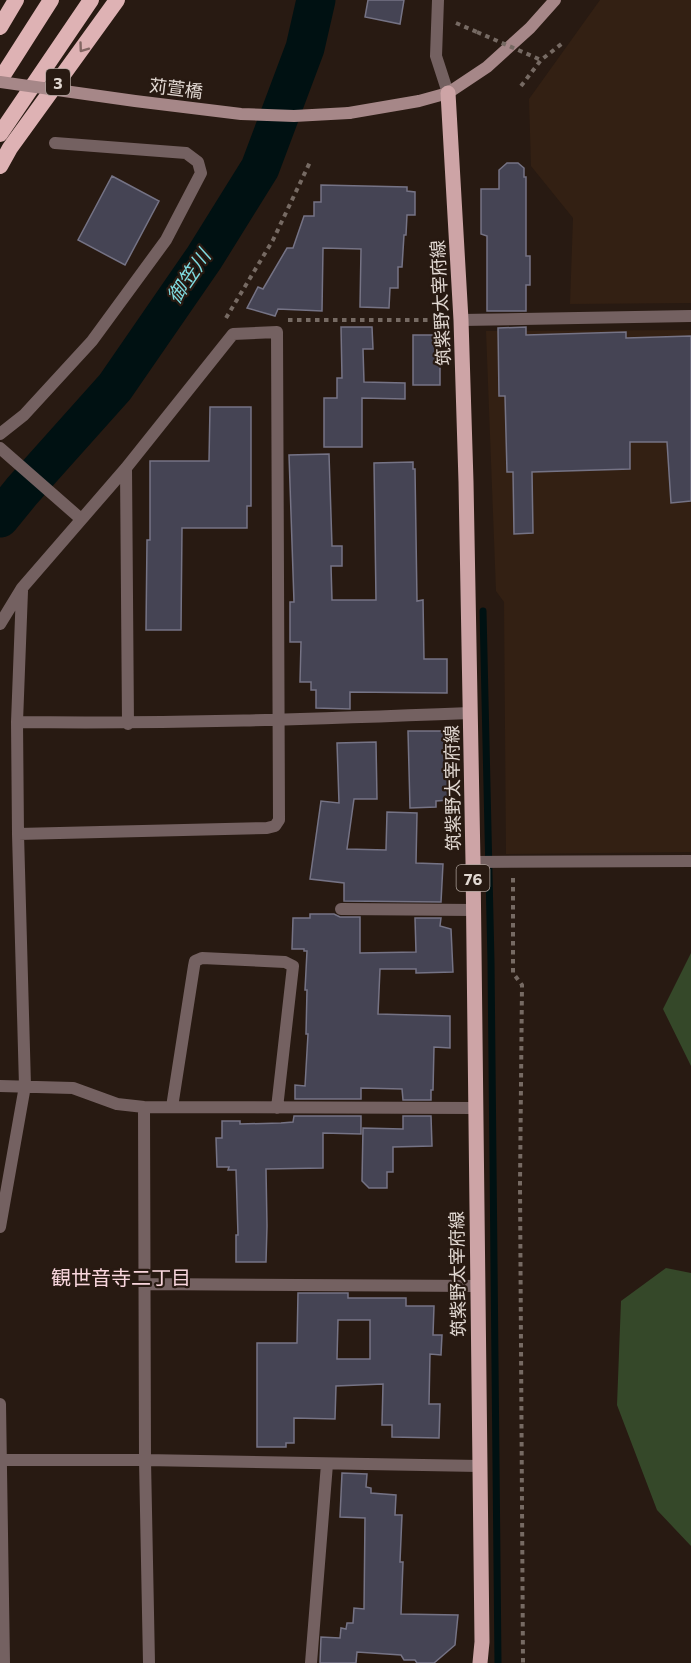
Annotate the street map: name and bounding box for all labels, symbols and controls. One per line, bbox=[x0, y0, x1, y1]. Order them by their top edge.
one-way arrow bbox=[79, 41, 90, 52]
road number: 3 bbox=[46, 69, 70, 95]
street label: 苅萱橋 bbox=[148, 74, 204, 102]
street label: 筑紫野太宰府線 bbox=[426, 240, 454, 366]
water label: 御笠川 bbox=[161, 243, 216, 308]
street label: 筑紫野太宰府線 bbox=[440, 725, 464, 851]
road number: 76 bbox=[456, 865, 490, 891]
street label: 筑紫野太宰府線 bbox=[445, 1211, 469, 1337]
district label: 観世音寺二丁目 bbox=[51, 1265, 191, 1289]

